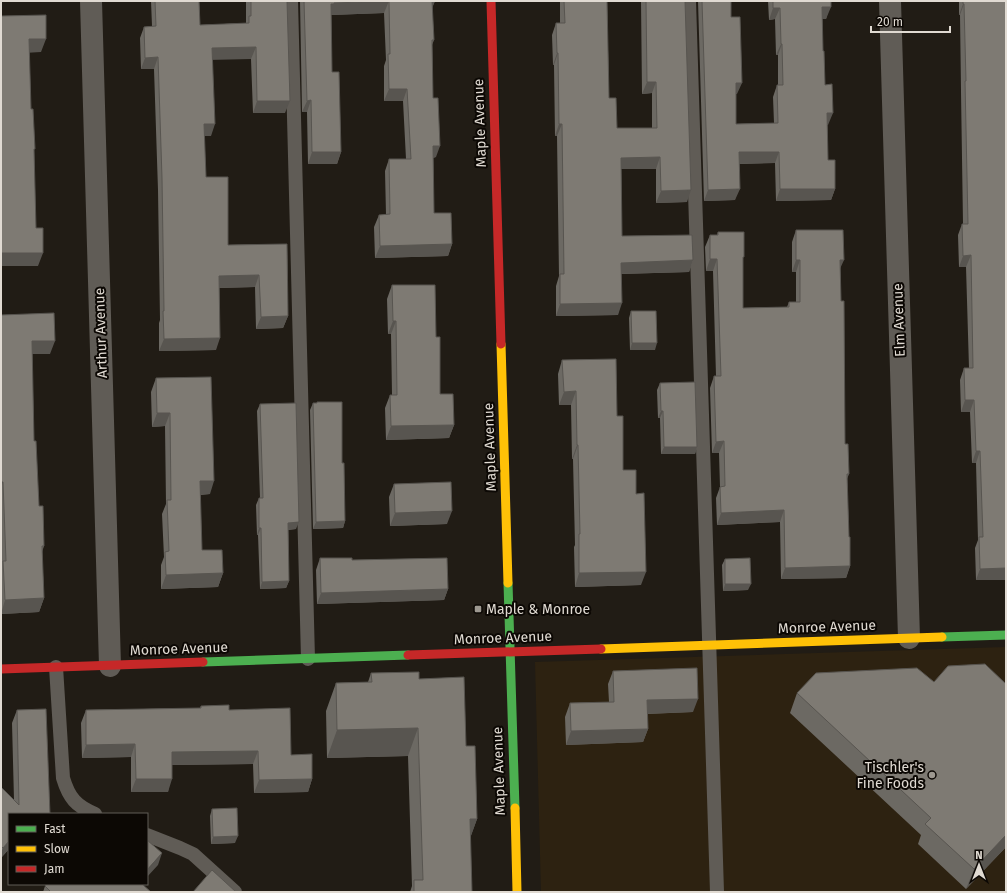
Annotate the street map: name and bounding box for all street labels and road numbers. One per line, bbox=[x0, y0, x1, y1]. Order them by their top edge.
street label: Maple Avenue bbox=[470, 78, 490, 168]
street label: Elm Avenue bbox=[889, 283, 909, 357]
street label: Arthur Avenue bbox=[91, 288, 111, 378]
street label: Maple Avenue bbox=[480, 402, 500, 492]
street label: Monroe Avenue bbox=[778, 617, 876, 637]
street label: Monroe Avenue bbox=[454, 628, 552, 648]
street label: Monroe Avenue bbox=[130, 639, 228, 659]
street label: Maple Avenue bbox=[489, 726, 509, 816]

